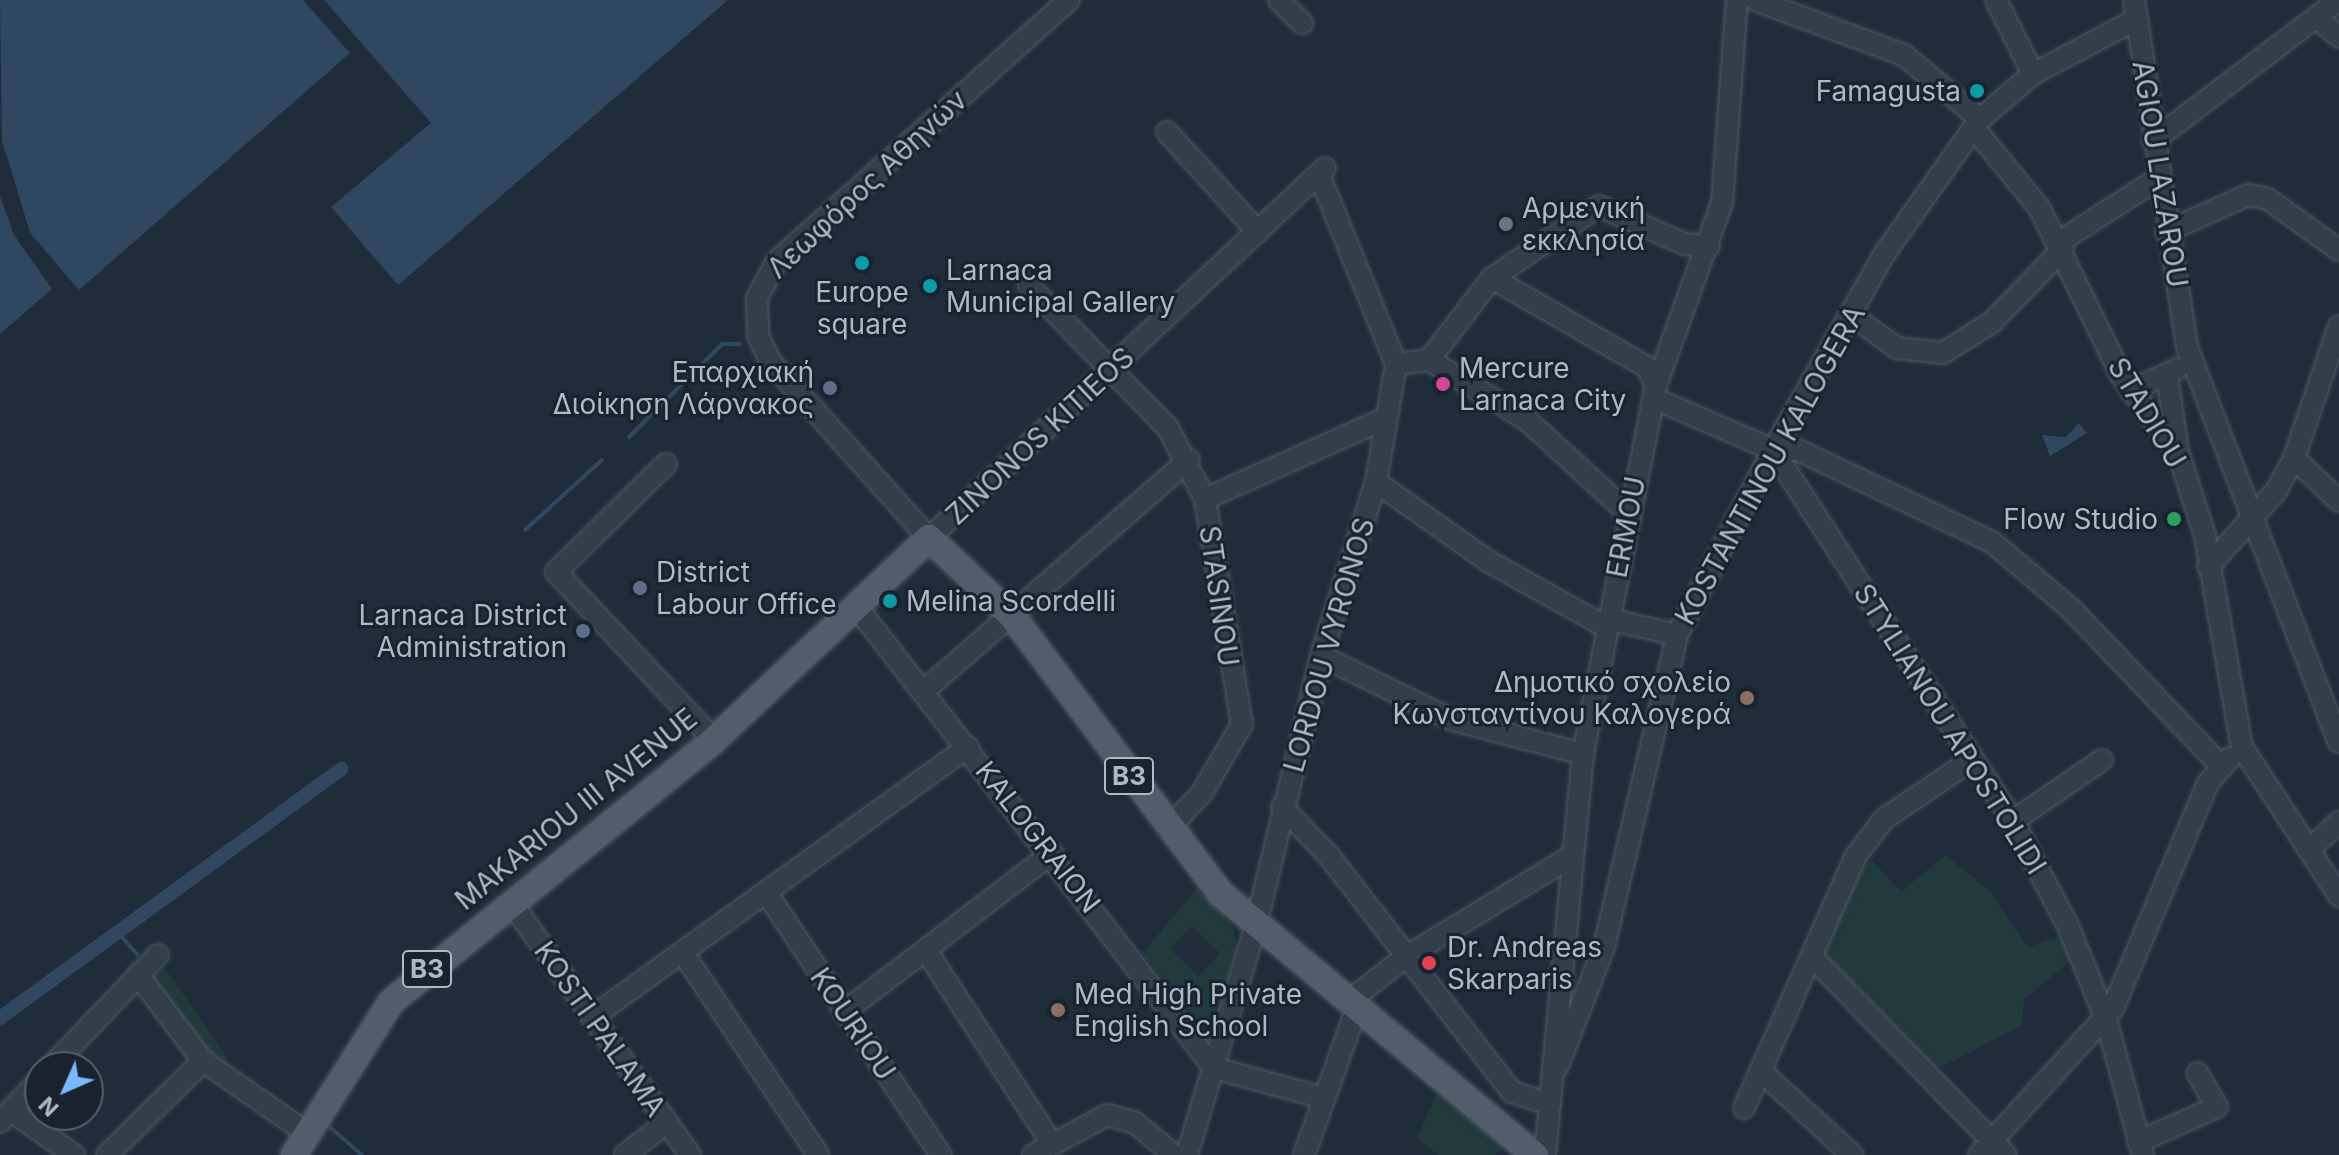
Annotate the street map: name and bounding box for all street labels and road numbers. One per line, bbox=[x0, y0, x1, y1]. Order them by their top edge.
street label: AGIOU LAZAROU bbox=[2125, 58, 2195, 290]
street label: Λεωφόρος Αθηνών bbox=[760, 83, 974, 285]
street label: KOSTANTINOU KALOGERA bbox=[1668, 300, 1872, 630]
street label: ZINONOS KITIEOS bbox=[939, 340, 1141, 532]
street label: STADIOU bbox=[2101, 352, 2193, 474]
street label: ERMOU bbox=[1600, 474, 1652, 580]
street label: LORDOU VYRONOS bbox=[1277, 514, 1381, 776]
street label: STASINOU bbox=[1192, 523, 1246, 669]
street label: STYLIANOU APOSTOLIDI bbox=[1847, 578, 2053, 880]
street label: MAKARIOU III AVENUE bbox=[448, 701, 704, 917]
road number: B3 bbox=[1103, 754, 1155, 798]
street label: KALOGRAION bbox=[968, 755, 1108, 919]
street label: KOSTI PALAMA bbox=[527, 935, 673, 1123]
road number: B3 bbox=[401, 947, 453, 991]
street label: KOURIOU bbox=[803, 962, 903, 1086]

